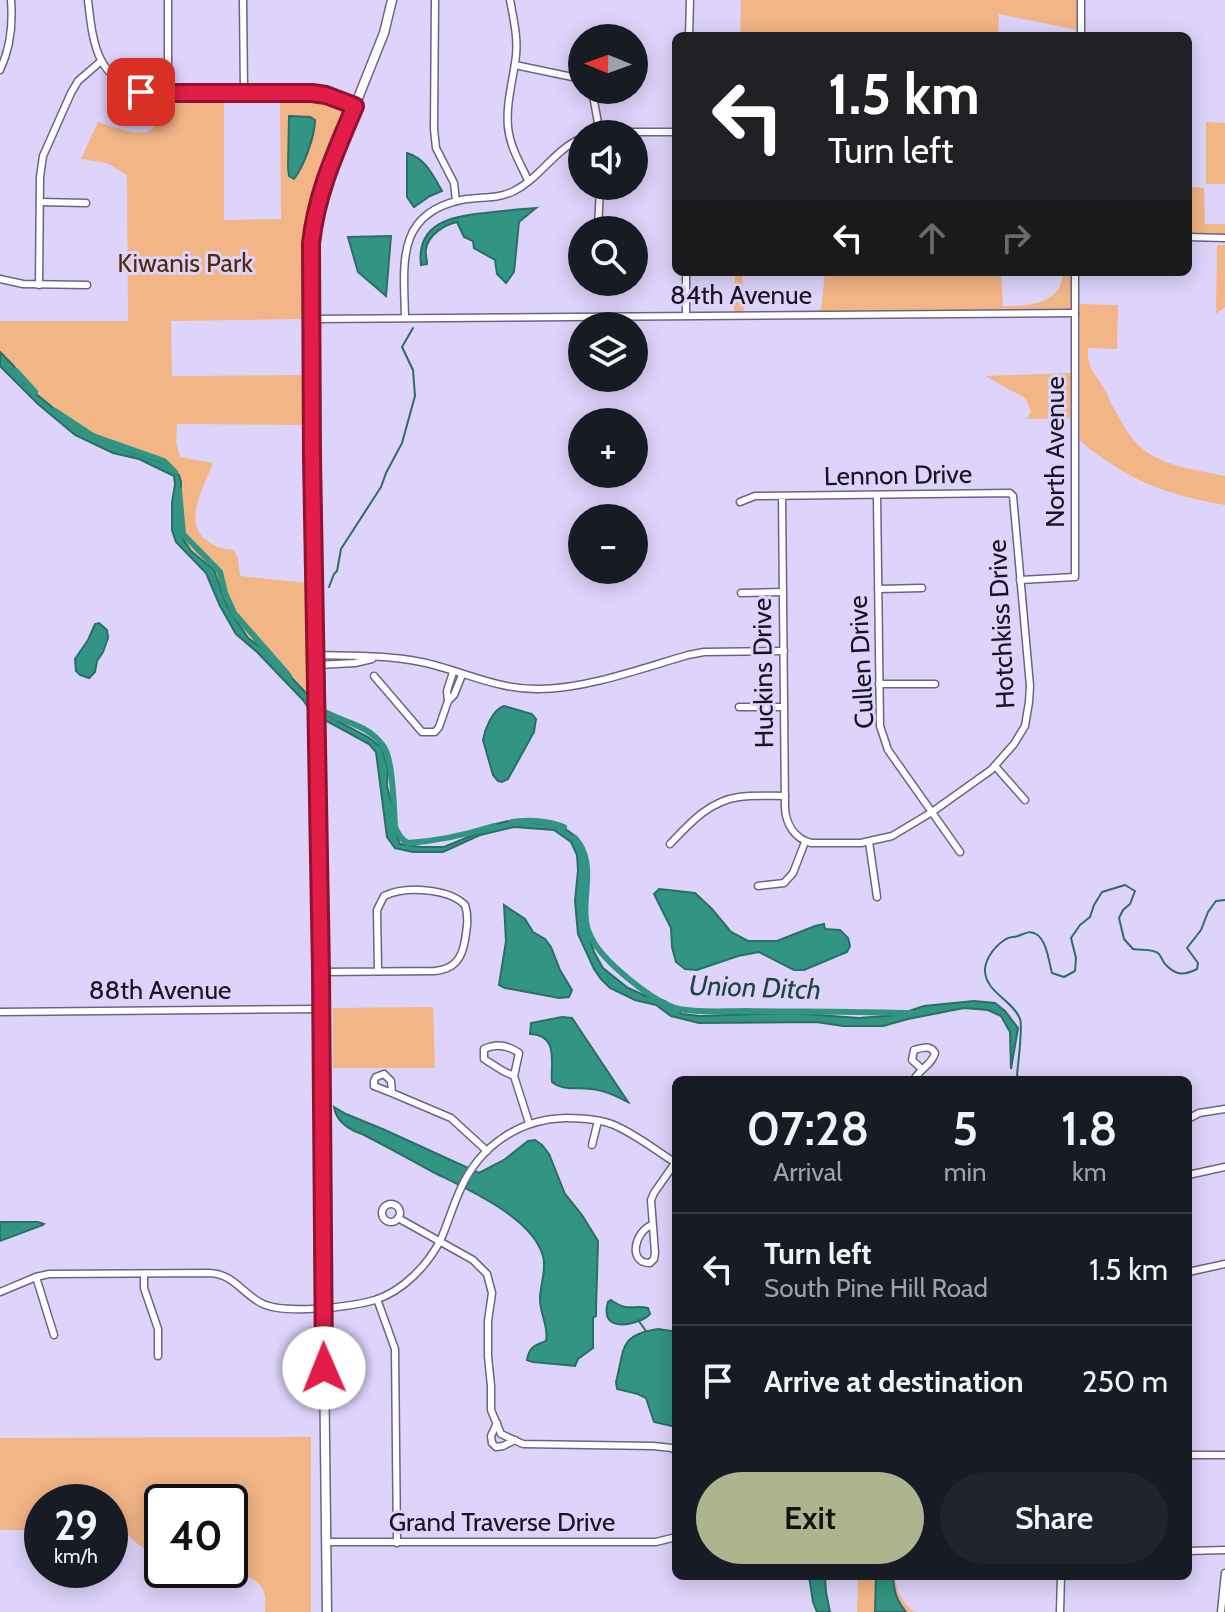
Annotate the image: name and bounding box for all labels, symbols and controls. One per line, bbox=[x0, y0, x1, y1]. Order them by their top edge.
north arrow bbox=[568, 24, 648, 104]
map controls bbox=[568, 24, 648, 584]
pin bbox=[107, 58, 175, 126]
text: 1.5 km bbox=[828, 60, 980, 128]
icon: left bbox=[696, 64, 800, 168]
icon: arrive bbox=[119, 70, 163, 114]
button: sound bbox=[568, 120, 648, 200]
text: Turn left bbox=[828, 128, 953, 172]
button: search bbox=[568, 216, 648, 296]
icon: left bbox=[826, 216, 870, 260]
icon: ahead bbox=[910, 216, 954, 260]
icon: right bbox=[994, 216, 1038, 260]
park label: Kiwanis Park bbox=[117, 247, 253, 279]
street label: 84th Avenue bbox=[670, 279, 812, 311]
button: layers bbox=[568, 312, 648, 392]
street label: North Avenue bbox=[1039, 376, 1071, 528]
button: + bbox=[568, 408, 648, 488]
street label: Lennon Drive bbox=[824, 458, 972, 492]
button: − bbox=[568, 504, 648, 584]
street label: Hotchkiss Drive bbox=[981, 539, 1021, 709]
street label: Cullen Drive bbox=[842, 595, 880, 729]
street label: Huckins Drive bbox=[746, 598, 780, 748]
water label: Union Ditch bbox=[688, 968, 822, 1006]
street label: 88th Avenue bbox=[89, 974, 231, 1006]
text: 07:28 bbox=[747, 1099, 869, 1157]
text: 5 bbox=[952, 1099, 978, 1157]
text: 1.8 bbox=[1061, 1099, 1117, 1157]
text: Arrival bbox=[773, 1156, 842, 1188]
text: min bbox=[944, 1156, 987, 1188]
text: km bbox=[1072, 1156, 1106, 1188]
text: Turn left bbox=[764, 1235, 872, 1272]
icon: left bbox=[696, 1247, 740, 1291]
text: 1.5 km bbox=[1089, 1251, 1168, 1288]
text: South Pine Hill Road bbox=[764, 1272, 988, 1304]
position arrow bbox=[282, 1326, 366, 1410]
icon: arrive bbox=[696, 1359, 740, 1403]
text: Arrive at destination bbox=[764, 1363, 1024, 1400]
text: 250 m bbox=[1082, 1363, 1168, 1400]
button: Exit bbox=[696, 1472, 924, 1564]
button: Share bbox=[940, 1472, 1168, 1564]
speed limit sign: 40 bbox=[144, 1484, 248, 1588]
text: 29 bbox=[54, 1501, 98, 1550]
street label: Grand Traverse Drive bbox=[389, 1506, 615, 1538]
text: km/h bbox=[54, 1544, 98, 1568]

